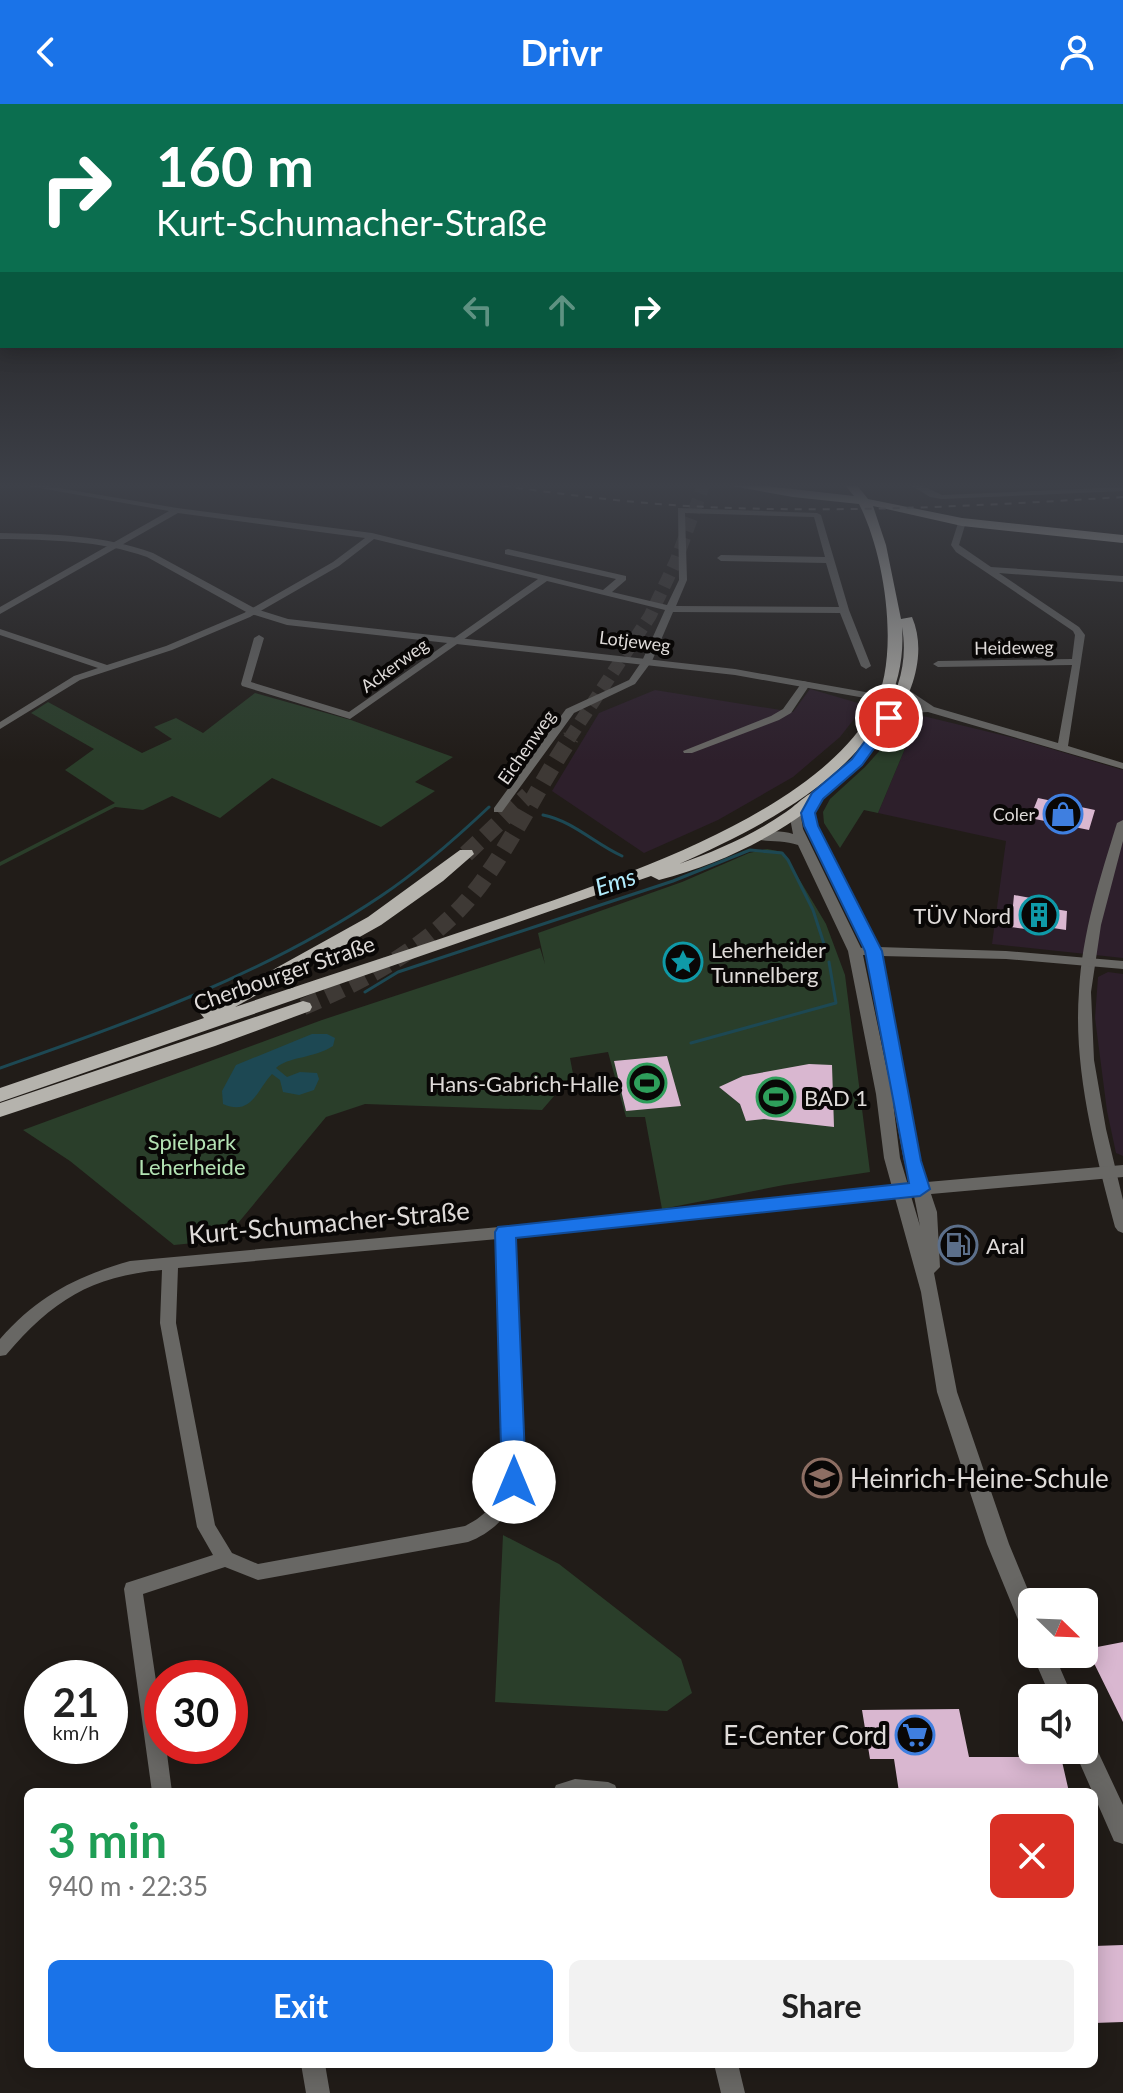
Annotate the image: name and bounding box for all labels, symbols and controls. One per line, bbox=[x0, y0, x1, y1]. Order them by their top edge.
icon: back bbox=[24, 30, 68, 74]
text: Drivr bbox=[520, 30, 603, 74]
icon: person bbox=[1055, 30, 1099, 74]
text: 160 m bbox=[156, 132, 314, 199]
icon: right bbox=[24, 136, 128, 240]
text: Kurt-Schumacher-Straße bbox=[156, 200, 547, 244]
icon: left bbox=[456, 288, 500, 332]
icon: ahead bbox=[540, 288, 584, 332]
icon: right bbox=[624, 288, 668, 332]
street label: Lotjeweg bbox=[598, 626, 672, 656]
street label: Ackerweg bbox=[356, 633, 432, 697]
street label: Heideweg bbox=[974, 635, 1054, 659]
pin bbox=[855, 684, 923, 752]
icon: arrive bbox=[867, 696, 911, 740]
street label: Eichenweg bbox=[492, 706, 560, 788]
shop icon: Coler bbox=[1042, 793, 1084, 835]
place label: Coler bbox=[993, 803, 1035, 825]
water label: Ems bbox=[591, 861, 639, 901]
building icon: TÜV Nord bbox=[1018, 894, 1060, 936]
place label: TÜV Nord bbox=[913, 902, 1011, 929]
street label: Cherbourger Straße bbox=[190, 929, 378, 1017]
place label: Leherheider Tunnelberg bbox=[711, 936, 826, 988]
place icon: Leherheider Tunnelberg bbox=[662, 941, 704, 983]
sports icon: Hans-Gabrich-Halle bbox=[626, 1062, 668, 1104]
place label: Hans-Gabrich-Halle bbox=[429, 1070, 619, 1097]
sports icon: BAD 1 bbox=[755, 1076, 797, 1118]
place label: BAD 1 bbox=[804, 1084, 868, 1111]
park label: Spielpark Leherheide bbox=[138, 1128, 246, 1180]
street label: Kurt-Schumacher-Straße bbox=[187, 1194, 471, 1250]
fuel station icon: Aral bbox=[937, 1224, 979, 1266]
place label: Aral bbox=[986, 1232, 1025, 1259]
position arrow bbox=[472, 1440, 556, 1524]
school or university icon: Heinrich-Heine-Schule bbox=[801, 1457, 843, 1499]
place label: Heinrich-Heine-Schule bbox=[850, 1462, 1109, 1494]
north arrow bbox=[1018, 1588, 1098, 1668]
map controls bbox=[1018, 1588, 1098, 1764]
speed limit sign: 30 bbox=[144, 1660, 248, 1764]
text: 21 bbox=[53, 1678, 99, 1726]
button: sound bbox=[1018, 1684, 1098, 1764]
supermarket icon: E-Center Cord bbox=[894, 1714, 936, 1756]
place label: E-Center Cord bbox=[723, 1719, 887, 1751]
text: km/h bbox=[53, 1720, 99, 1744]
text: 3 min bbox=[48, 1811, 167, 1868]
button: close bbox=[990, 1814, 1074, 1898]
text: 940 m · 22:35 bbox=[48, 1870, 208, 1902]
button: Exit bbox=[48, 1960, 553, 2052]
button: Share bbox=[569, 1960, 1074, 2052]

